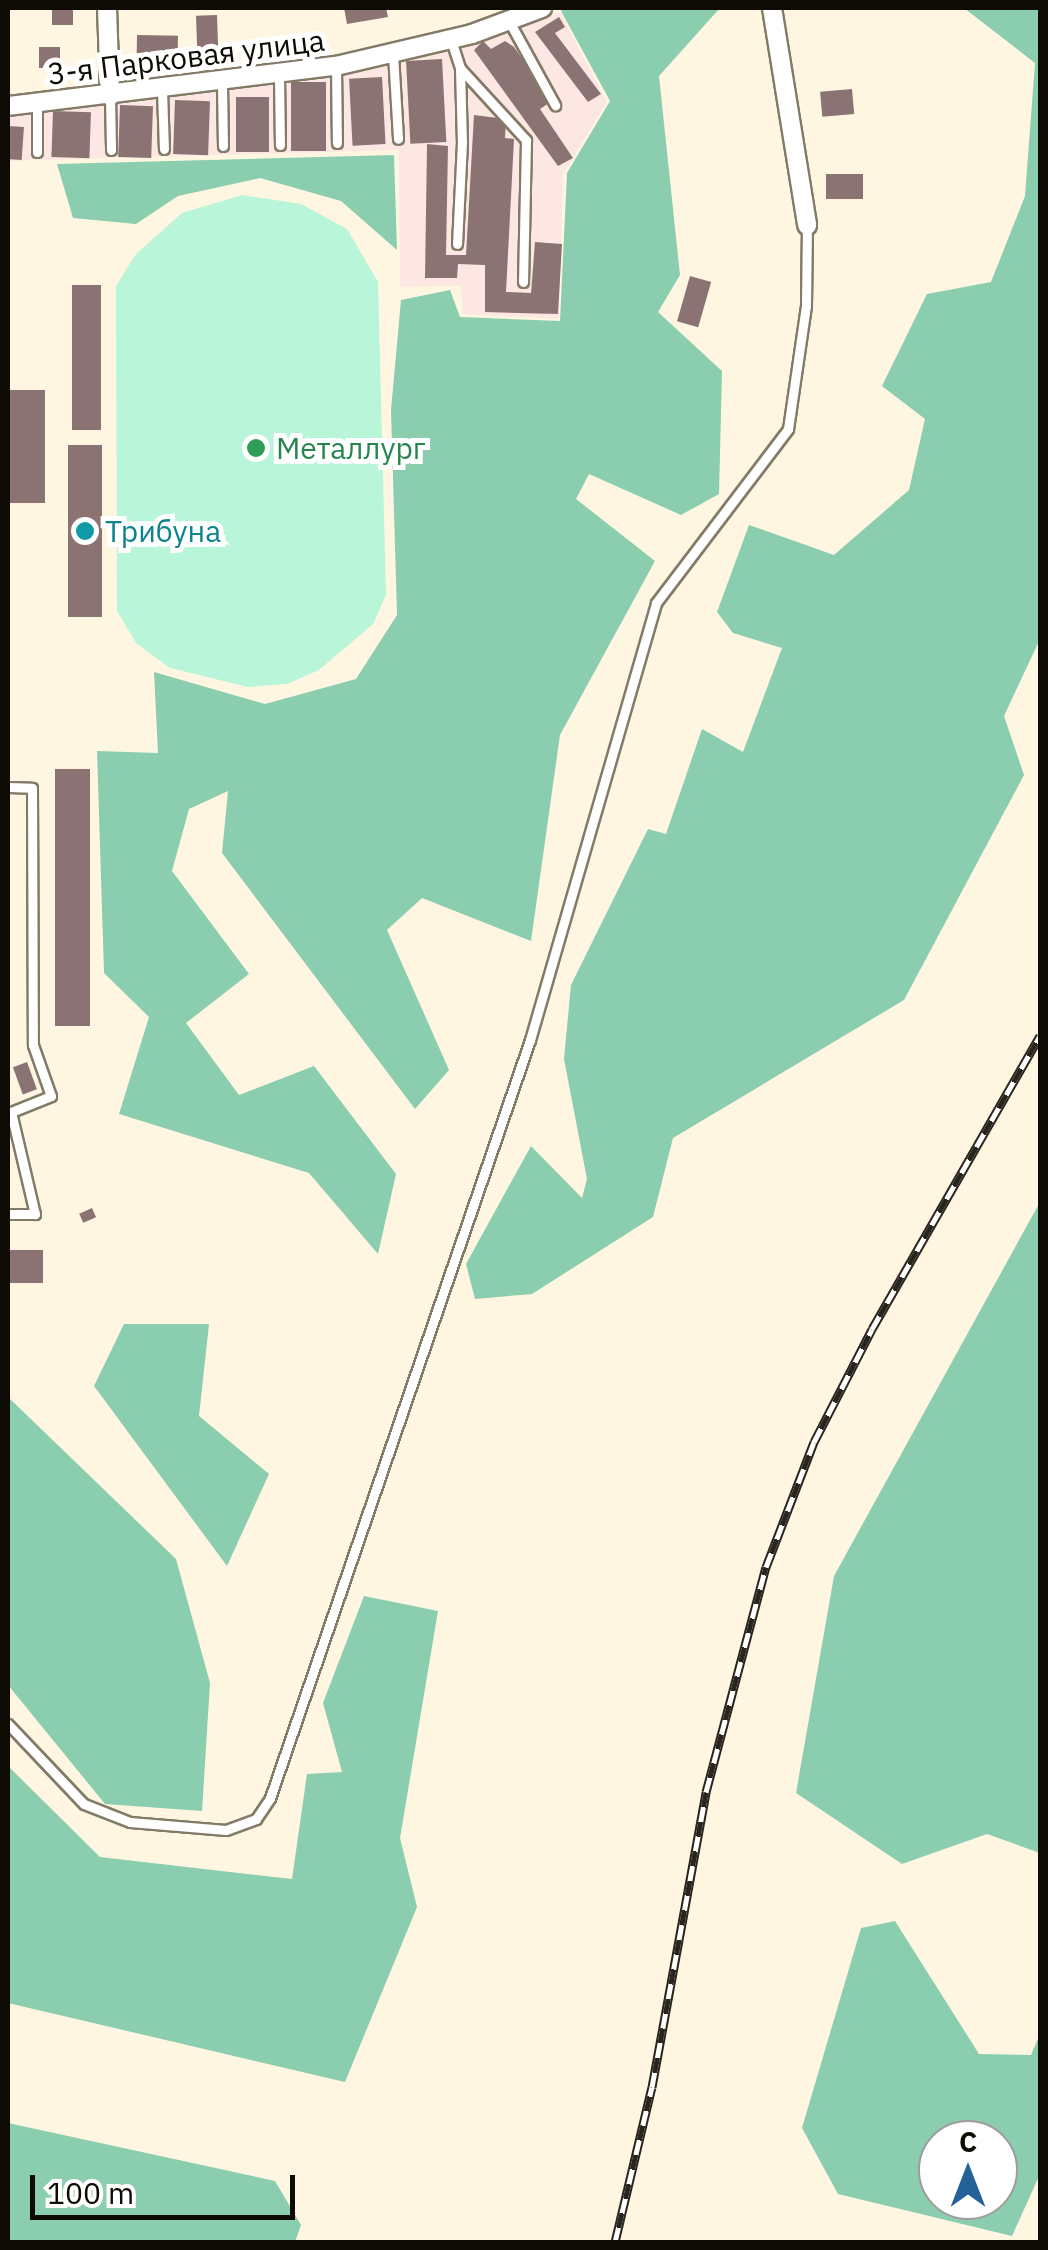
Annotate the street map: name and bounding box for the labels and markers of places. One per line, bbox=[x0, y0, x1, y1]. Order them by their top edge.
place label: Металлург bbox=[276, 430, 426, 466]
marker: Металлург bbox=[245, 437, 267, 459]
place label: Трибуна bbox=[105, 513, 221, 549]
marker: Трибуна bbox=[74, 520, 96, 542]

